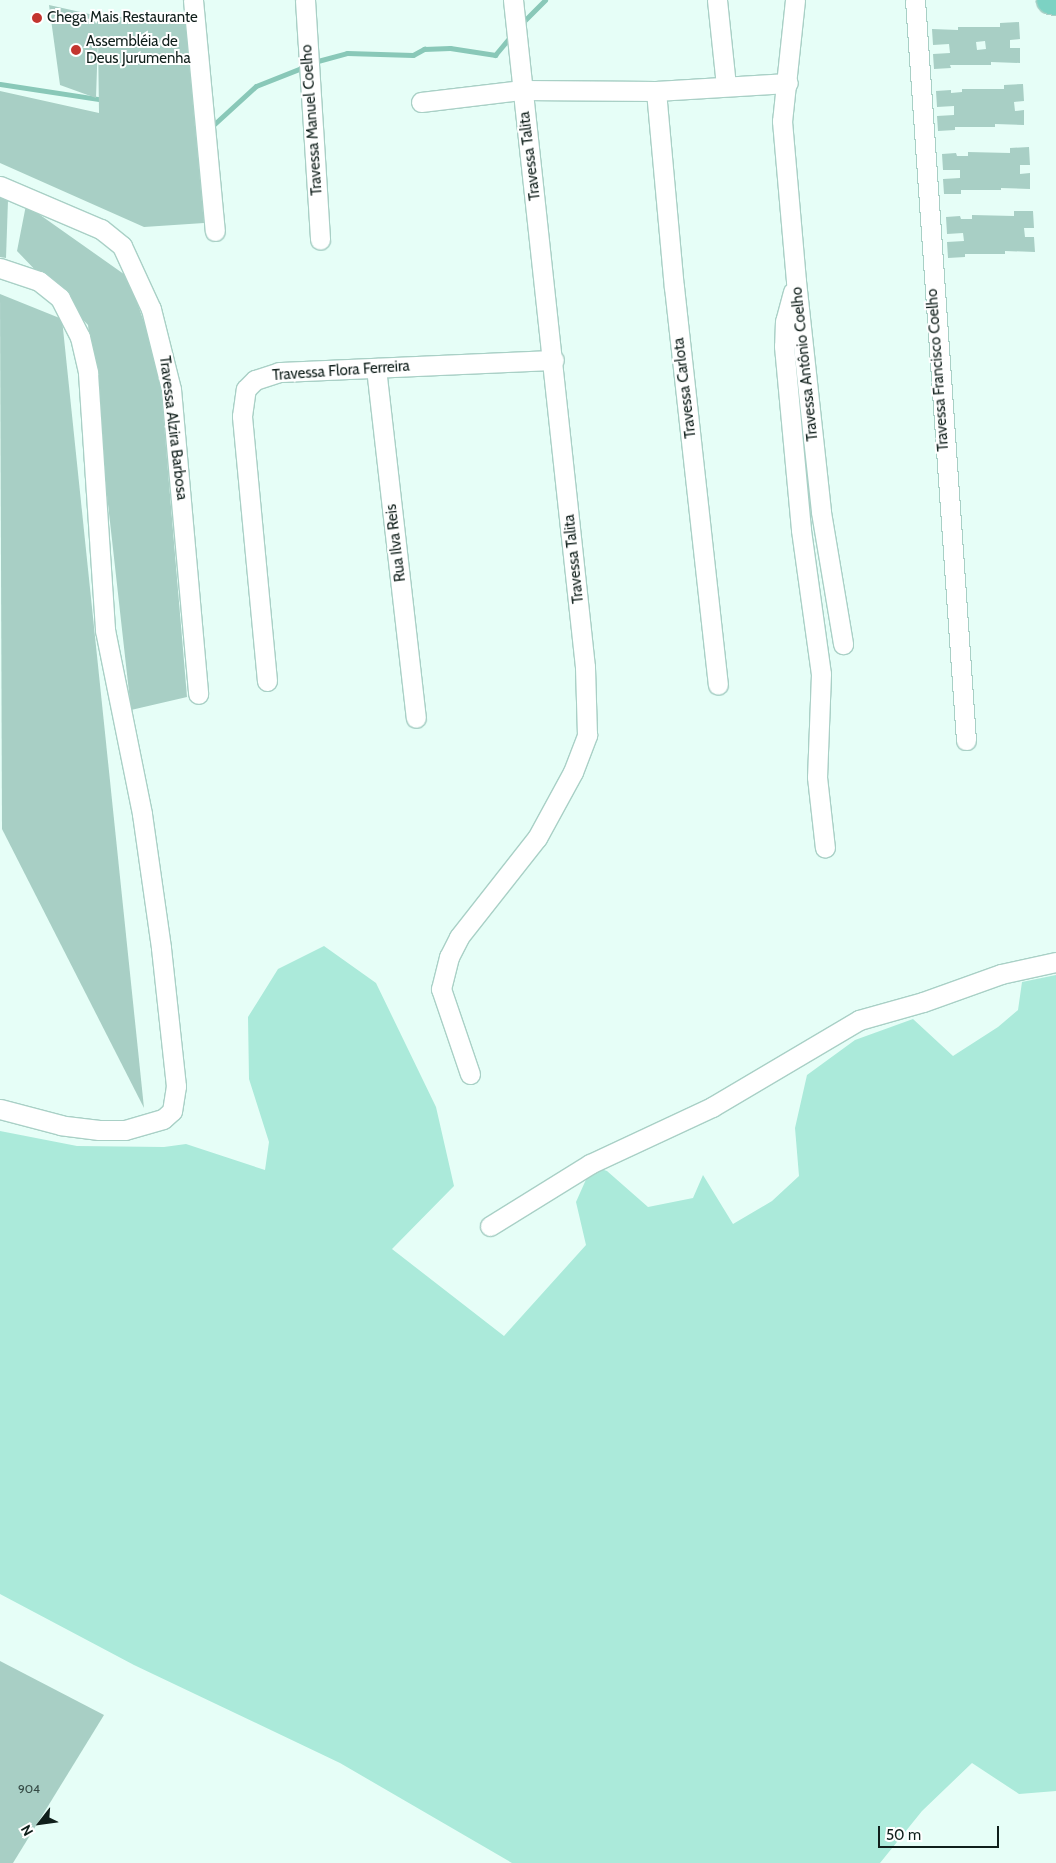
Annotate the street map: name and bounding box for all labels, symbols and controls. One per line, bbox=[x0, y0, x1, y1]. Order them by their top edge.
place label: Chega Mais Restaurante bbox=[47, 9, 198, 27]
marker: Chega Mais Restaurante bbox=[31, 12, 43, 24]
place label: Assembléia de Deus Jurumenha bbox=[86, 32, 191, 67]
marker: Assembléia de Deus Jurumenha bbox=[70, 44, 82, 56]
street label: Travessa Manuel Coelho bbox=[298, 44, 326, 196]
street label: Travessa Talita bbox=[516, 111, 544, 201]
street label: Travessa Antônio Coelho bbox=[788, 286, 822, 442]
street label: Travessa Francisco Coelho bbox=[923, 288, 953, 452]
street label: Travessa Carlota bbox=[670, 337, 700, 439]
street label: Travessa Alzira Barbosa bbox=[155, 355, 191, 501]
street label: Travessa Flora Ferreira bbox=[272, 357, 410, 385]
street label: Rua Ilva Reis bbox=[382, 503, 410, 583]
street label: Travessa Talita bbox=[560, 514, 588, 604]
house number: 904 bbox=[18, 1782, 40, 1796]
north arrow bbox=[15, 1798, 65, 1848]
scale bar bbox=[881, 1816, 1002, 1848]
text: N bbox=[17, 1822, 37, 1839]
text: 50 m bbox=[886, 1826, 921, 1844]

